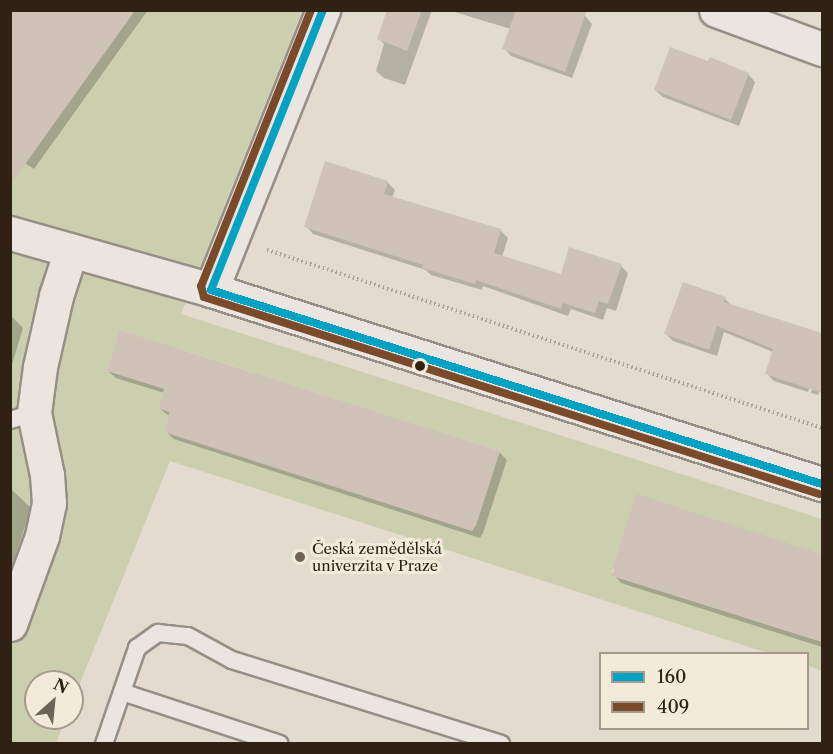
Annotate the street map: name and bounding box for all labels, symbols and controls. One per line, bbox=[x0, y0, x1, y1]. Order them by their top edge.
unlabelled marker bbox=[414, 360, 426, 372]
place label: Česká zemědělská univerzita v Praze bbox=[312, 539, 442, 574]
marker: Česká zemědělská univerzita v Praze bbox=[293, 550, 307, 564]
legend bbox=[599, 652, 809, 730]
text: 160 bbox=[657, 666, 687, 688]
north arrow bbox=[24, 670, 84, 730]
text: N bbox=[51, 674, 72, 698]
text: 409 bbox=[657, 696, 689, 718]

